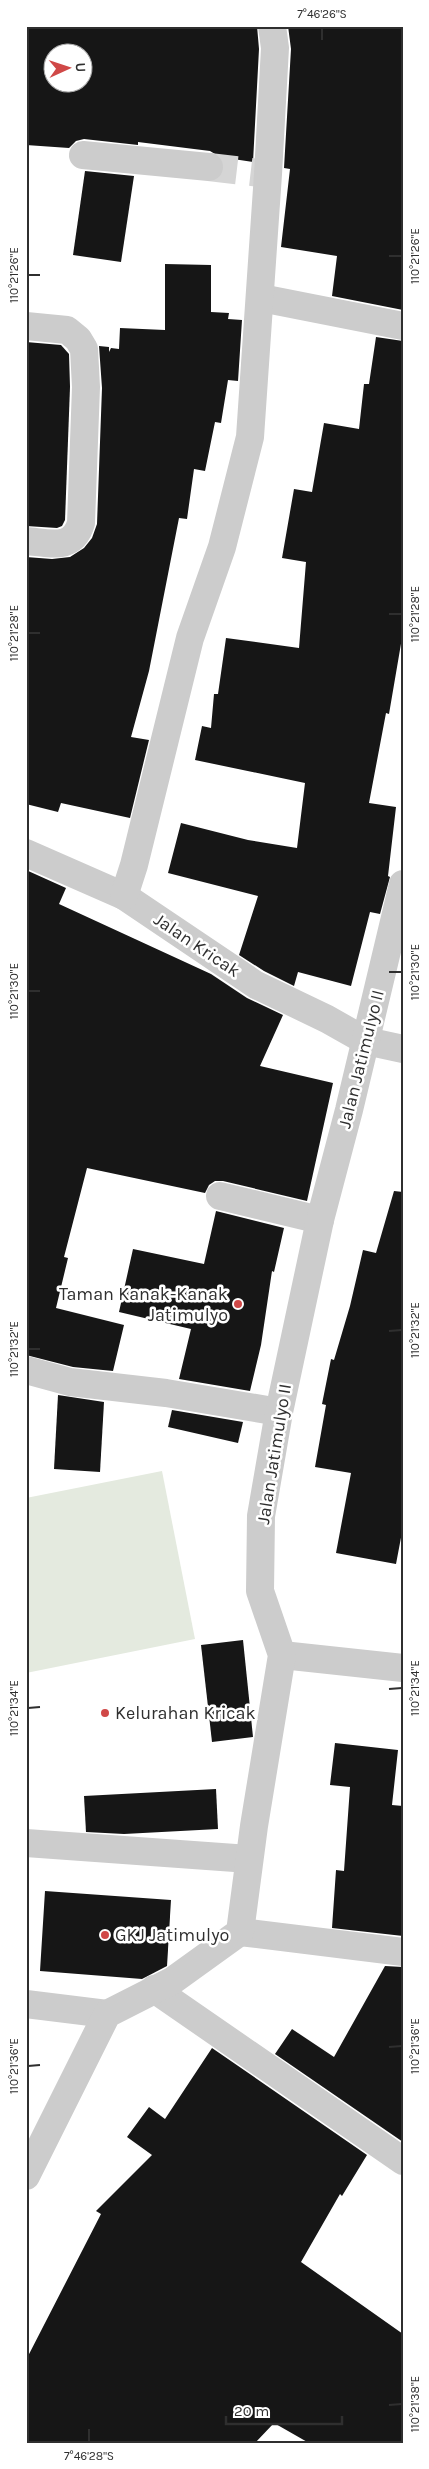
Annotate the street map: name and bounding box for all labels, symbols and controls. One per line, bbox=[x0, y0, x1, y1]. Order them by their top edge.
text: 7°46'26"S bbox=[297, 7, 347, 21]
north arrow bbox=[42, 42, 92, 92]
text: U bbox=[72, 62, 89, 73]
text: 110°21'26"E bbox=[408, 228, 422, 284]
text: 110°21'26"E bbox=[7, 247, 21, 303]
text: 110°21'28"E bbox=[408, 586, 422, 642]
text: 110°21'28"E bbox=[7, 605, 21, 661]
street label: Jalan Kricak bbox=[150, 908, 244, 982]
text: 110°21'30"E bbox=[408, 944, 422, 1000]
text: 110°21'30"E bbox=[7, 963, 21, 1019]
street label: Jalan Jatimulyo II bbox=[333, 987, 389, 1131]
place label: Taman Kanak-Kanak Jatimulyo bbox=[59, 1283, 228, 1326]
marker: Taman Kanak-Kanak Jatimulyo bbox=[232, 1298, 244, 1310]
text: 110°21'32"E bbox=[408, 1302, 422, 1358]
text: 110°21'32"E bbox=[7, 1321, 21, 1377]
street label: Jalan Jatimulyo II bbox=[252, 1382, 296, 1526]
text: 110°21'34"E bbox=[408, 1660, 422, 1716]
text: 110°21'34"E bbox=[7, 1680, 21, 1736]
place label: Kelurahan Kricak bbox=[115, 1702, 256, 1724]
marker: Kelurahan Kricak bbox=[99, 1707, 111, 1719]
place label: GKJ Jatimulyo bbox=[115, 1924, 229, 1946]
marker: GKJ Jatimulyo bbox=[99, 1929, 111, 1941]
text: 110°21'36"E bbox=[408, 2018, 422, 2074]
text: 110°21'36"E bbox=[7, 2038, 21, 2094]
text: 110°21'38"E bbox=[408, 2376, 422, 2432]
scale bar bbox=[226, 2394, 343, 2426]
text: 20 m bbox=[234, 2402, 269, 2420]
text: 7°46'28"S bbox=[64, 2449, 114, 2463]

